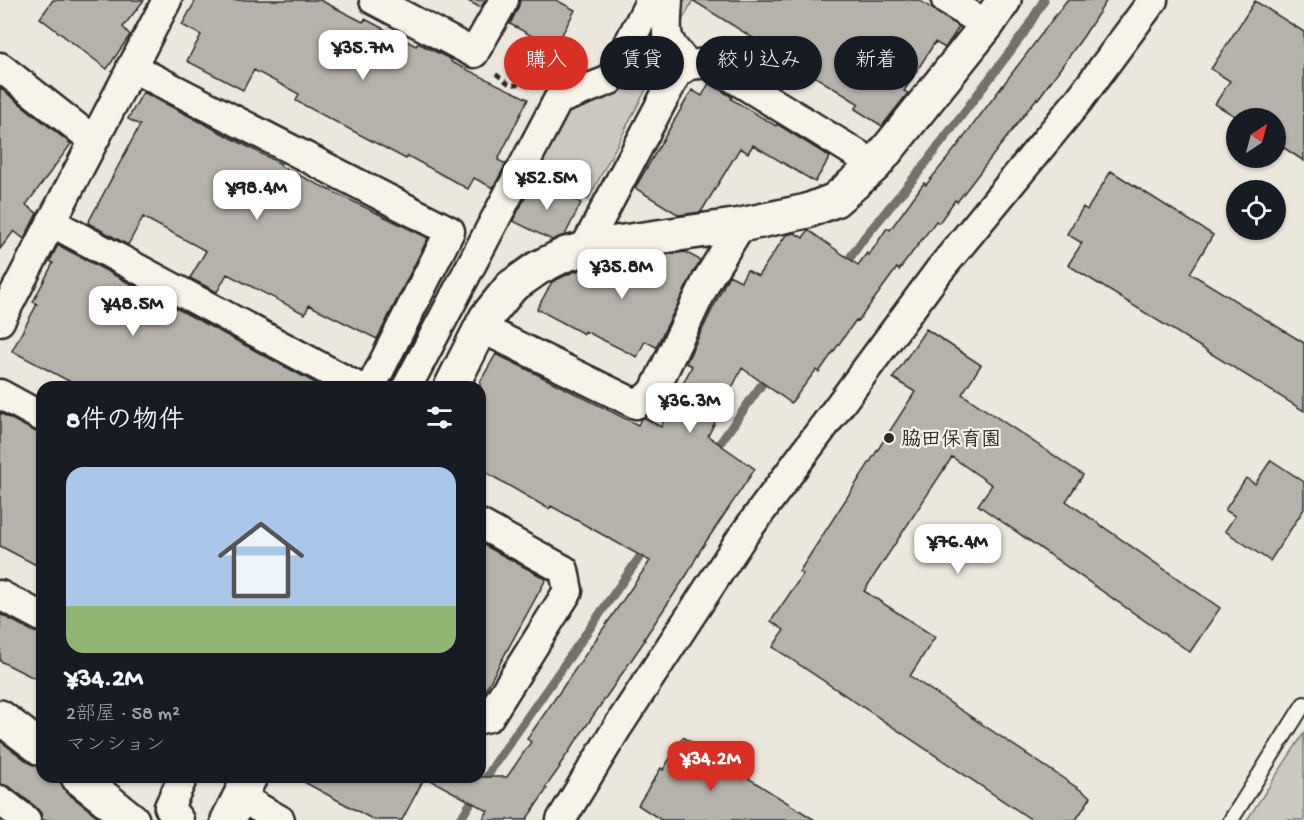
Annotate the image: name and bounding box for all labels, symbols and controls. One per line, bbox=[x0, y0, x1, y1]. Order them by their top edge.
pin: ¥35.7M bbox=[314, 30, 412, 81]
chip: 購入 bbox=[504, 36, 588, 90]
chip: 賃貸 bbox=[600, 36, 684, 90]
chip: 絞り込み bbox=[696, 36, 822, 90]
chip: 新着 bbox=[834, 36, 918, 90]
text: ¥35.7M bbox=[333, 38, 393, 61]
north arrow bbox=[1226, 108, 1286, 168]
map controls bbox=[1226, 108, 1286, 240]
pin: ¥52.5M bbox=[498, 160, 596, 211]
text: ¥52.5M bbox=[517, 168, 577, 191]
pin: ¥98.4M bbox=[208, 170, 306, 221]
text: ¥98.4M bbox=[227, 178, 287, 201]
button: locate bbox=[1226, 180, 1286, 240]
pin: ¥35.8M bbox=[573, 249, 671, 300]
text: ¥35.8M bbox=[591, 257, 653, 280]
pin: ¥48.5M bbox=[84, 286, 182, 337]
text: ¥48.5M bbox=[103, 294, 163, 317]
pin: ¥36.3M bbox=[641, 383, 739, 434]
text: ¥36.3M bbox=[660, 391, 720, 414]
icon: filters bbox=[423, 401, 456, 434]
text: 8件の物件 bbox=[66, 407, 184, 438]
place label: 脇田保育園 bbox=[901, 428, 1001, 453]
marker: 脇田保育園 bbox=[882, 431, 896, 445]
icon: home bbox=[207, 506, 315, 614]
pin: ¥76.4M bbox=[909, 524, 1007, 575]
text: ¥76.4M bbox=[928, 532, 988, 555]
text: ¥34.2M bbox=[66, 665, 143, 696]
text: 2部屋 · 58 m² bbox=[66, 704, 180, 727]
text: マンション bbox=[66, 735, 165, 758]
pin: ¥34.2M bbox=[662, 741, 760, 792]
text: ¥34.2M bbox=[681, 749, 741, 772]

